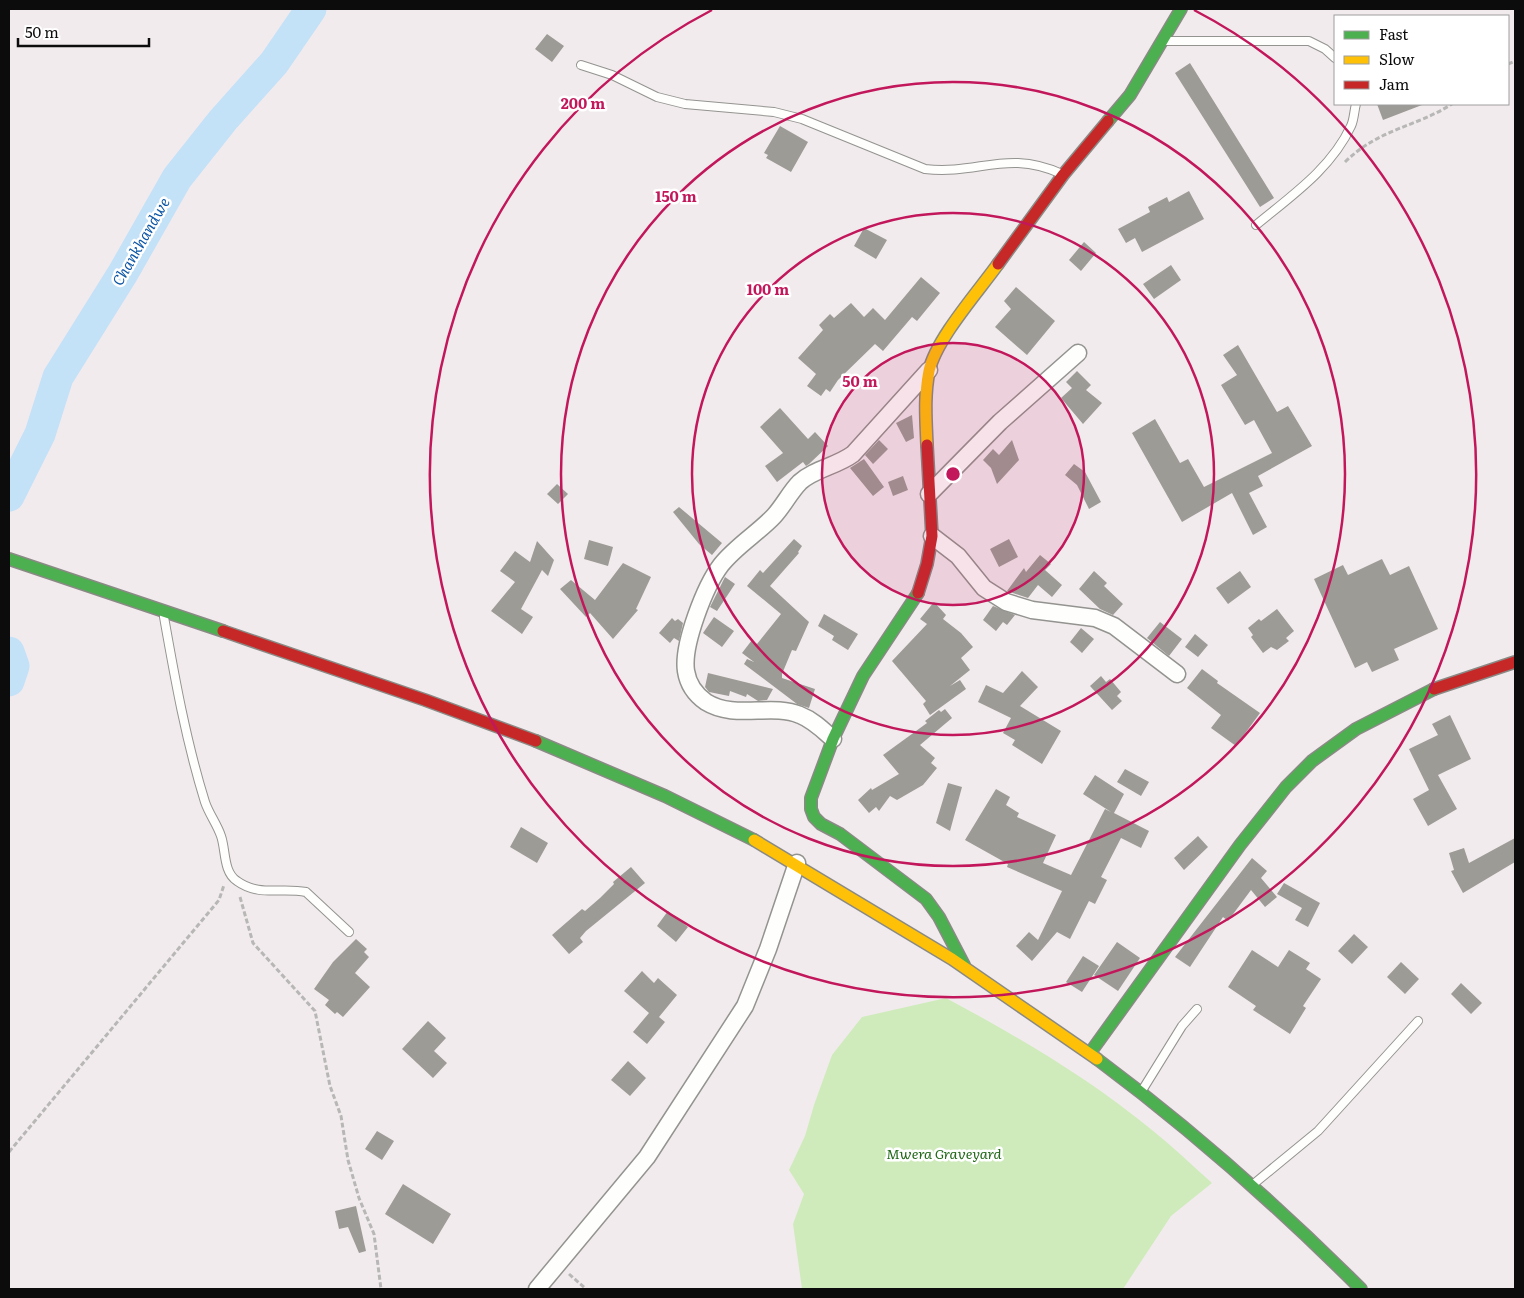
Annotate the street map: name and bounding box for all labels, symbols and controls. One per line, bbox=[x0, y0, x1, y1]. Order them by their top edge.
scale bar bbox=[18, 15, 149, 47]
legend bbox=[1334, 15, 1509, 105]
text: 50 m bbox=[25, 20, 59, 43]
text: Fast bbox=[1379, 22, 1408, 45]
text: Slow bbox=[1379, 47, 1414, 70]
text: Jam bbox=[1379, 72, 1410, 95]
text: 200 m bbox=[561, 91, 605, 114]
text: 150 m bbox=[655, 184, 697, 207]
water label: Chankhandwe bbox=[105, 192, 175, 290]
text: 100 m bbox=[747, 277, 789, 300]
text: 50 m bbox=[842, 369, 878, 392]
centre of rings bbox=[944, 465, 962, 483]
park label: Mwera Graveyard bbox=[886, 1143, 1002, 1163]

